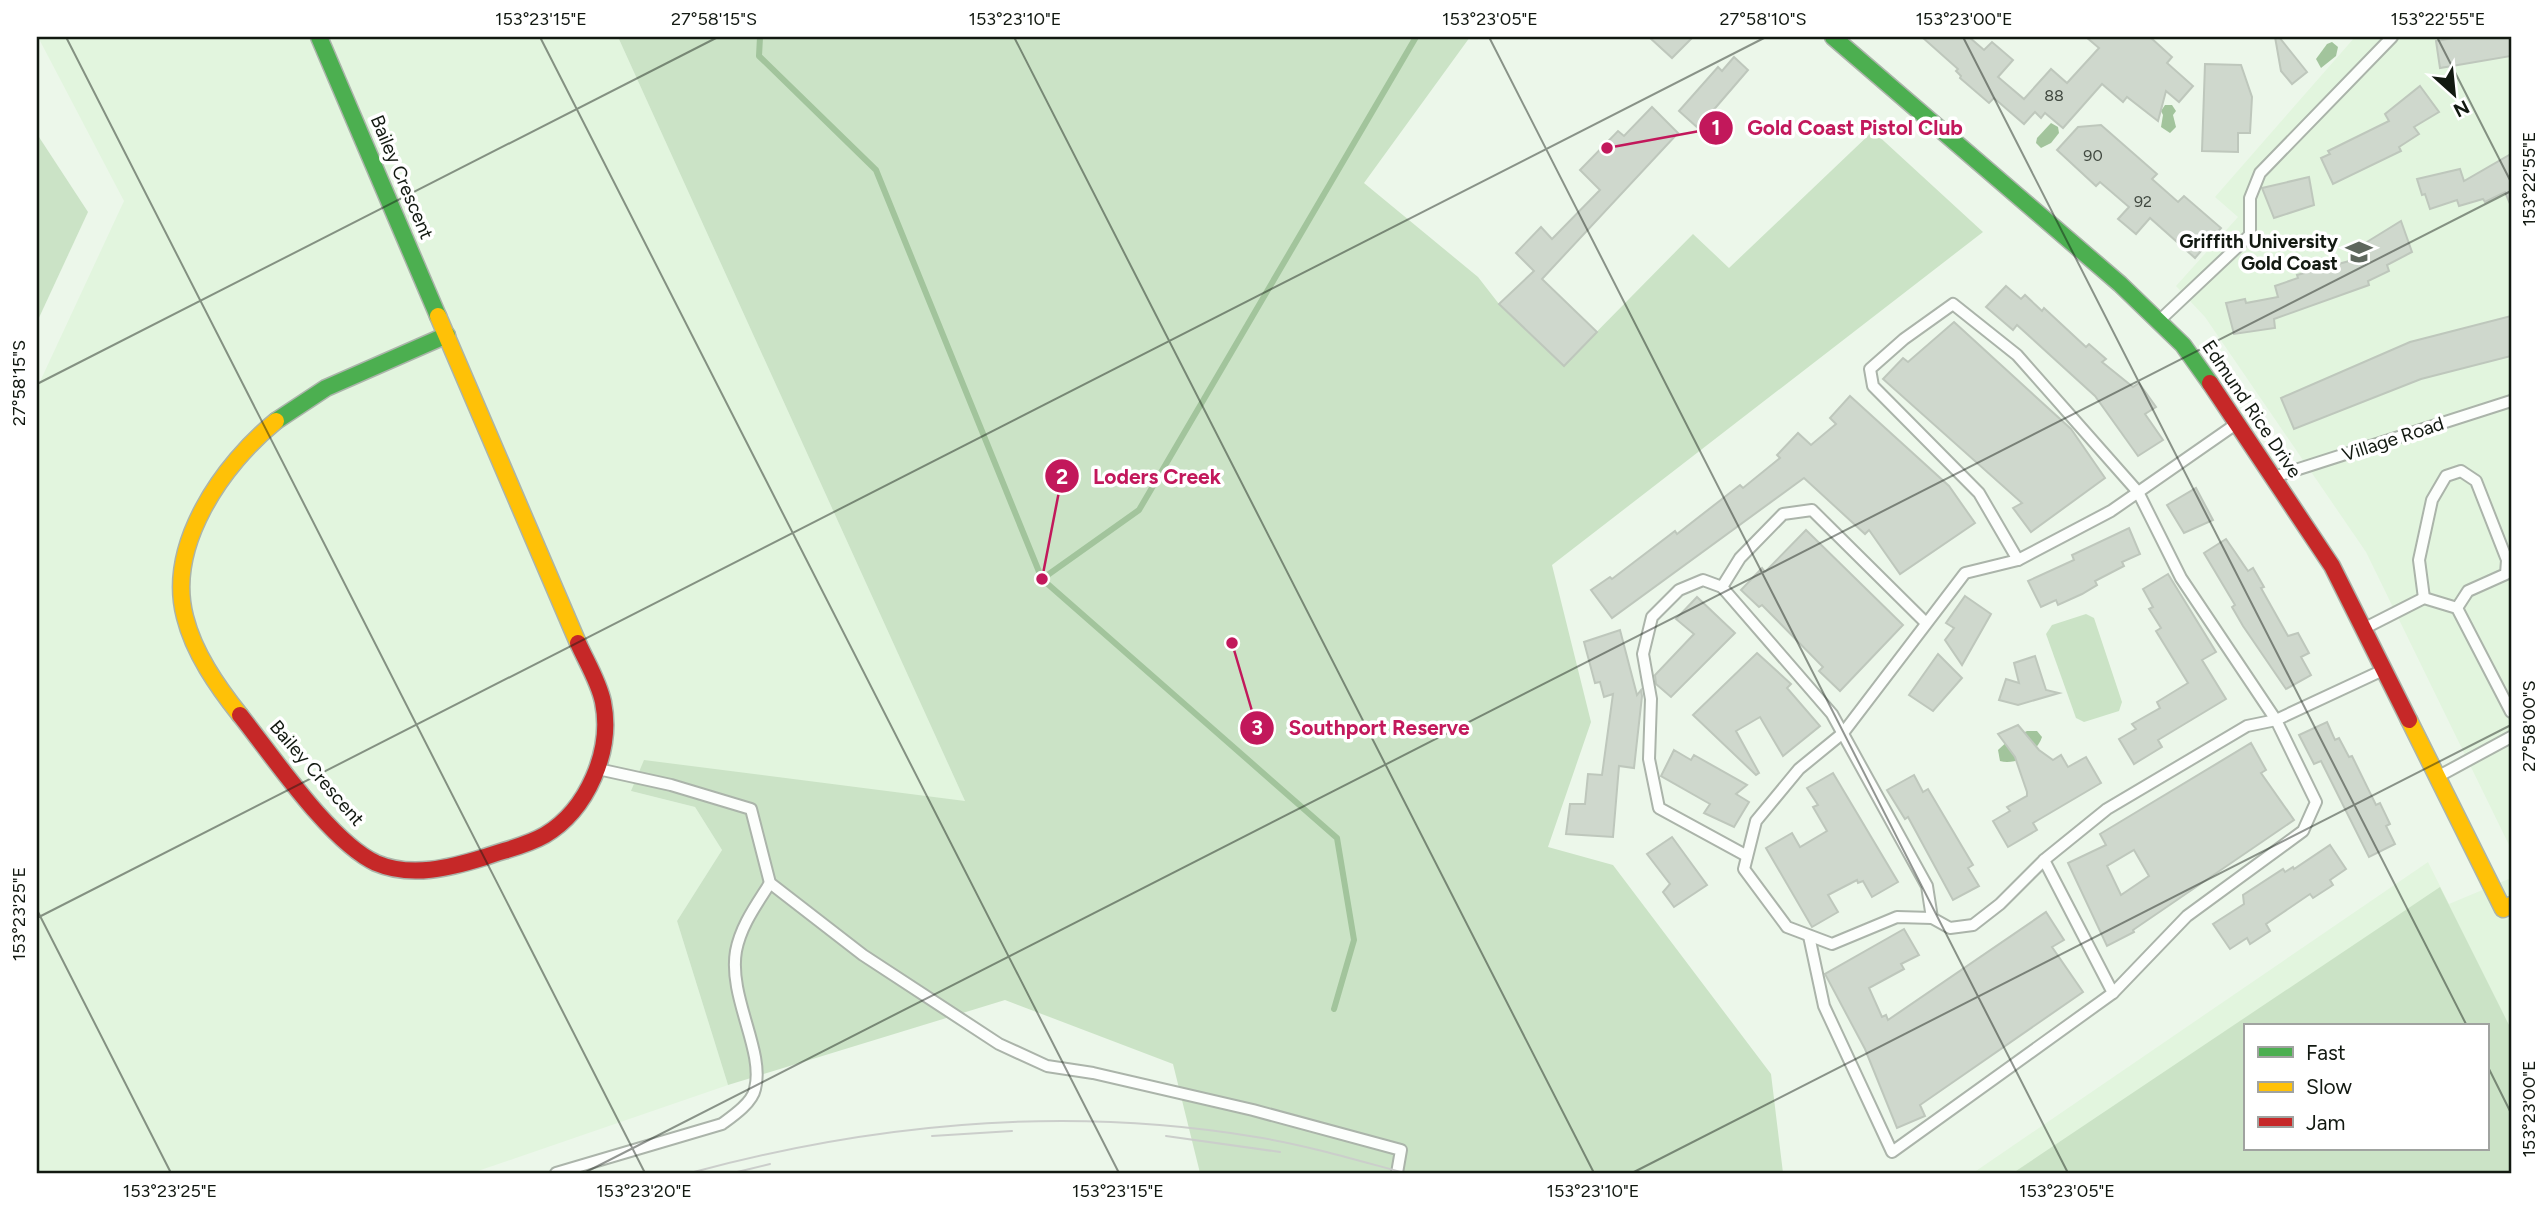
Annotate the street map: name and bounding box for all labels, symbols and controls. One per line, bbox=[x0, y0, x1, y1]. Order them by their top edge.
text: 153°23'15"E bbox=[495, 8, 587, 30]
text: 27°58'15"S bbox=[671, 8, 757, 30]
text: 153°23'10"E bbox=[968, 8, 1062, 30]
text: 153°23'05"E bbox=[1442, 8, 1538, 30]
text: 27°58'10"S bbox=[1719, 8, 1807, 30]
text: 153°23'00"E bbox=[1915, 8, 2013, 30]
text: 153°22'55"E bbox=[2390, 8, 2486, 30]
north arrow bbox=[2418, 60, 2488, 130]
house number: 88 bbox=[2044, 86, 2064, 105]
text: N bbox=[2450, 95, 2473, 122]
callout: Gold Coast Pistol Club bbox=[1698, 107, 1977, 149]
street label: Bailey Crescent bbox=[366, 112, 438, 242]
text: 1 bbox=[1712, 115, 1720, 140]
text: Gold Coast Pistol Club bbox=[1747, 115, 1963, 140]
text: 153°22'55"E bbox=[2518, 131, 2540, 227]
house number: 90 bbox=[2083, 146, 2103, 165]
house number: 92 bbox=[2134, 192, 2152, 211]
place label: Griffith University Gold Coast bbox=[2179, 230, 2338, 275]
school or university icon: Griffith University Gold Coast bbox=[2344, 237, 2374, 267]
street label: Edmund Rice Drive bbox=[2197, 336, 2307, 482]
text: 27°58'15"S bbox=[8, 340, 30, 426]
street label: Village Road bbox=[2339, 412, 2447, 466]
callout: Loders Creek bbox=[1044, 455, 1236, 497]
text: 2 bbox=[1056, 464, 1068, 489]
text: Loders Creek bbox=[1093, 464, 1222, 489]
text: 27°58'00"S bbox=[2518, 680, 2540, 772]
callout: Southport Reserve bbox=[1239, 707, 1483, 749]
street label: Bailey Crescent bbox=[265, 715, 369, 831]
text: 3 bbox=[1251, 715, 1263, 740]
text: Southport Reserve bbox=[1288, 715, 1470, 740]
text: 153°23'25"E bbox=[8, 867, 30, 961]
legend bbox=[2244, 1024, 2488, 1150]
text: Fast bbox=[2306, 1040, 2346, 1065]
text: 153°23'00"E bbox=[2518, 1060, 2540, 1158]
text: Slow bbox=[2306, 1074, 2352, 1099]
text: Jam bbox=[2306, 1110, 2345, 1135]
text: 153°23'25"E bbox=[123, 1180, 217, 1202]
text: 153°23'20"E bbox=[596, 1180, 692, 1202]
text: 153°23'15"E bbox=[1072, 1180, 1164, 1202]
text: 153°23'10"E bbox=[1546, 1180, 1640, 1202]
text: 153°23'05"E bbox=[2019, 1180, 2115, 1202]

